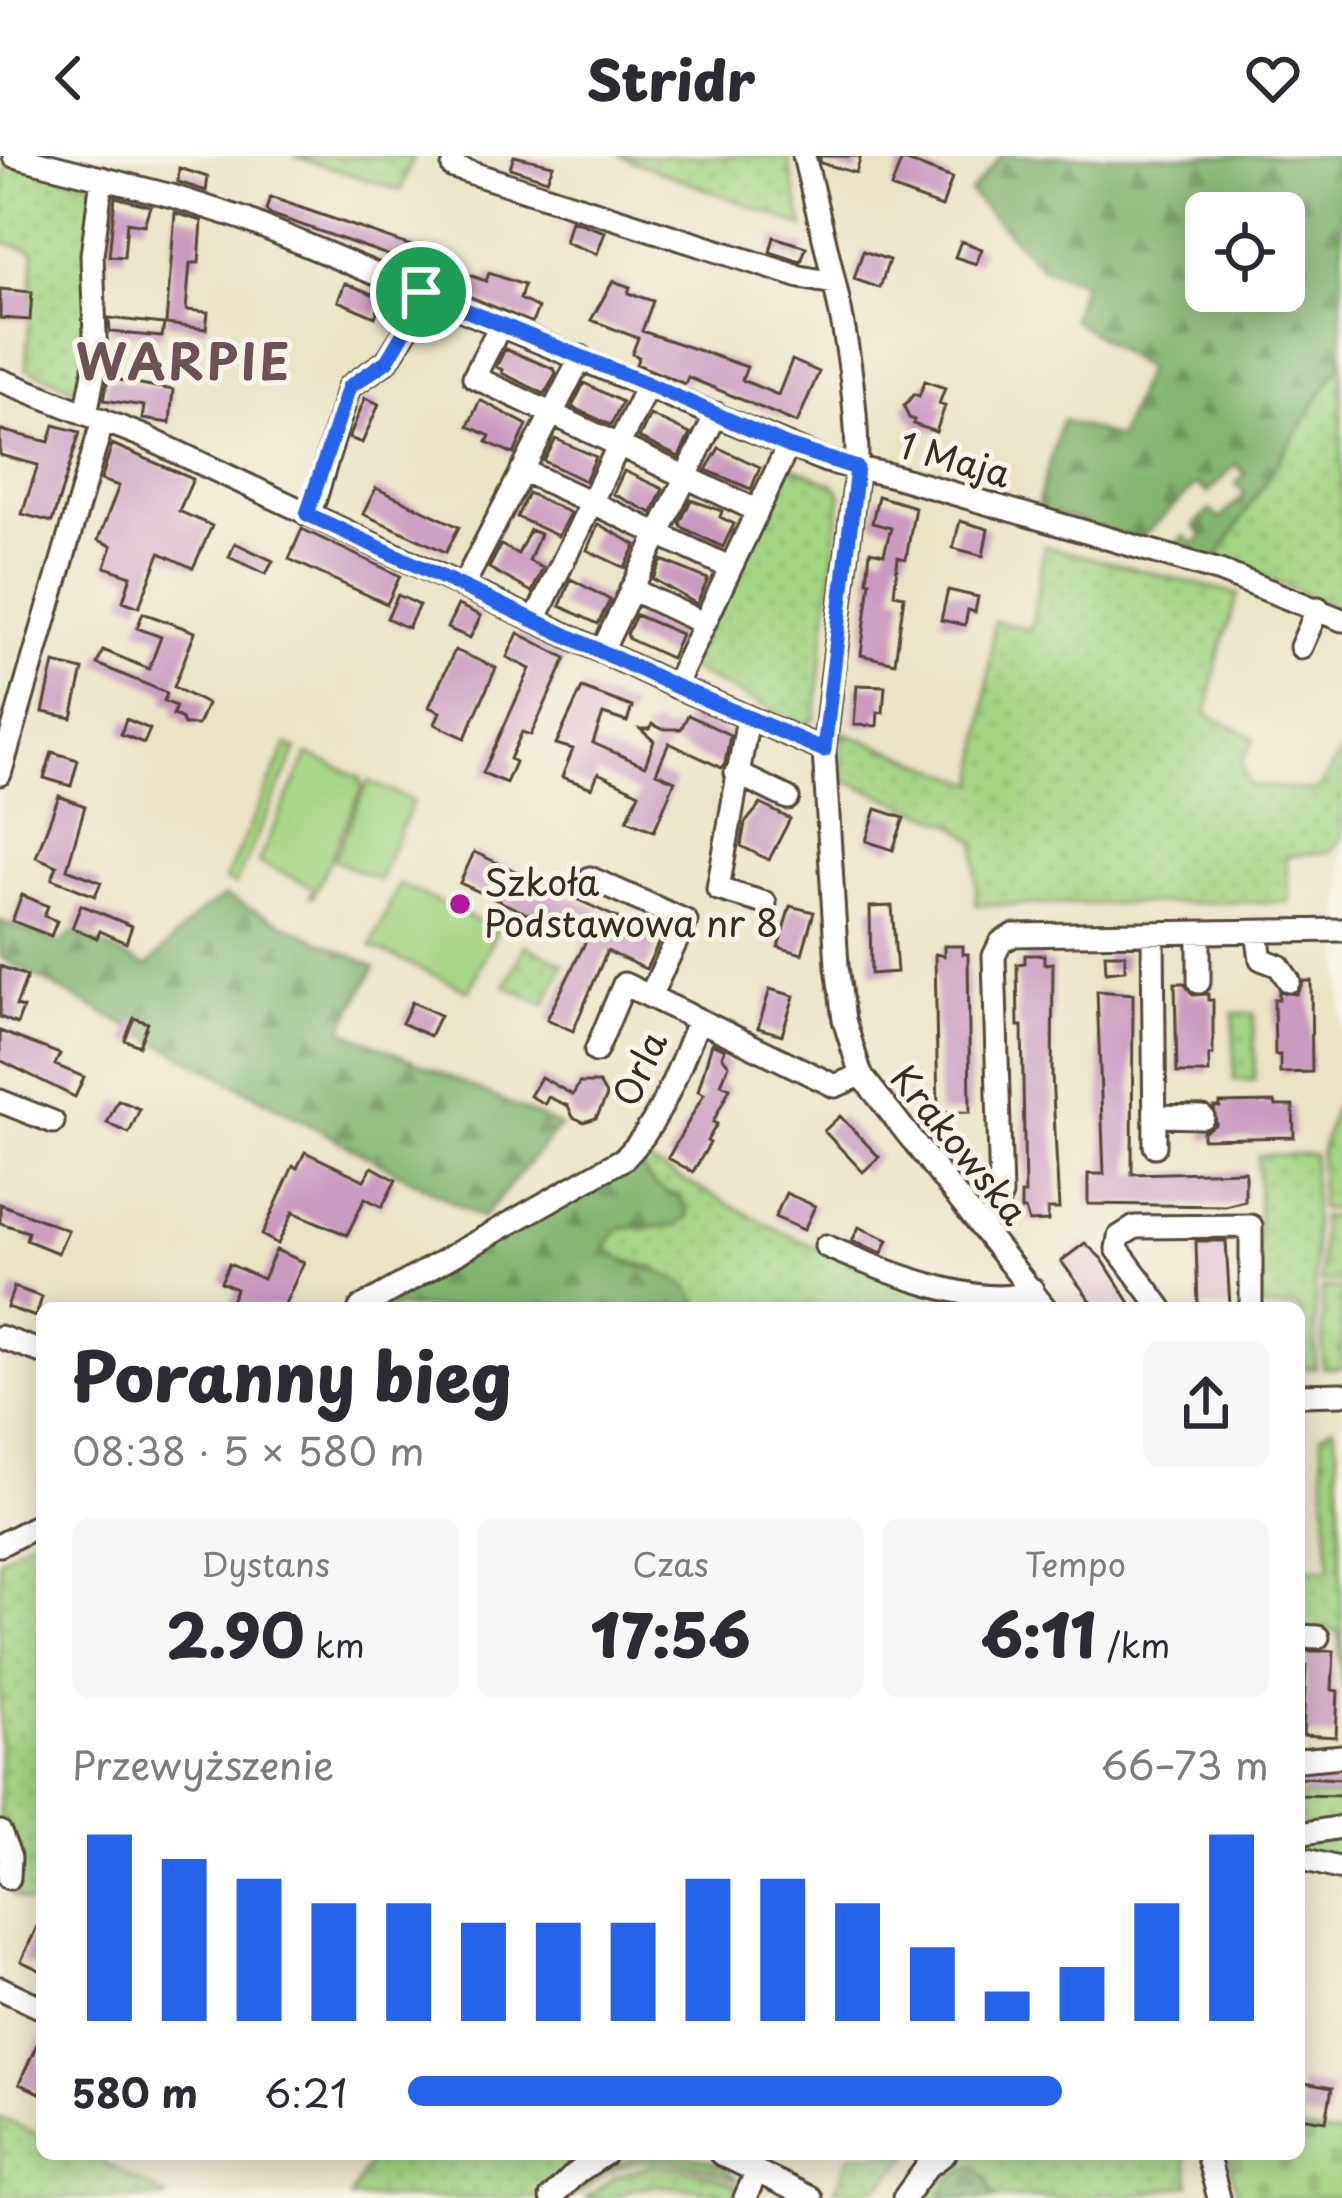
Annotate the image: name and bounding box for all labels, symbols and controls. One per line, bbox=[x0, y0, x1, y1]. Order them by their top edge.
text: Stridr bbox=[587, 38, 755, 119]
icon: back bbox=[36, 45, 102, 111]
icon: heart bbox=[1240, 45, 1306, 111]
map controls bbox=[1185, 192, 1305, 312]
button: locate bbox=[1185, 192, 1305, 312]
pin bbox=[370, 241, 472, 343]
icon: arrive bbox=[388, 259, 454, 325]
district label: WARPIE bbox=[76, 324, 292, 396]
street label: 1 Maja bbox=[894, 417, 1018, 500]
place label: Szkoła Podstawowa nr 8 bbox=[484, 854, 779, 949]
marker: Szkoła Podstawowa nr 8 bbox=[447, 891, 473, 917]
street label: Orla bbox=[597, 1021, 679, 1115]
street label: Krakowska bbox=[879, 1052, 1042, 1236]
text: Poranny bieg bbox=[72, 1325, 512, 1424]
button: share bbox=[1143, 1341, 1269, 1467]
text: 08:38 · 5 × 580 m bbox=[72, 1420, 425, 1479]
text: Dystans bbox=[201, 1538, 330, 1588]
text: Czas bbox=[632, 1538, 709, 1588]
text: Tempo bbox=[1025, 1538, 1126, 1588]
text: 2.90 bbox=[166, 1588, 304, 1678]
text: 17:56 bbox=[590, 1588, 751, 1678]
text: 6:11 bbox=[981, 1588, 1096, 1678]
text: km bbox=[304, 1619, 365, 1669]
text: /km bbox=[1096, 1619, 1170, 1669]
text: Przewyższenie bbox=[72, 1734, 334, 1793]
text: 66–73 m bbox=[1101, 1734, 1269, 1793]
text: 580 m bbox=[72, 2062, 198, 2121]
text: 6:21 bbox=[264, 2062, 348, 2121]

